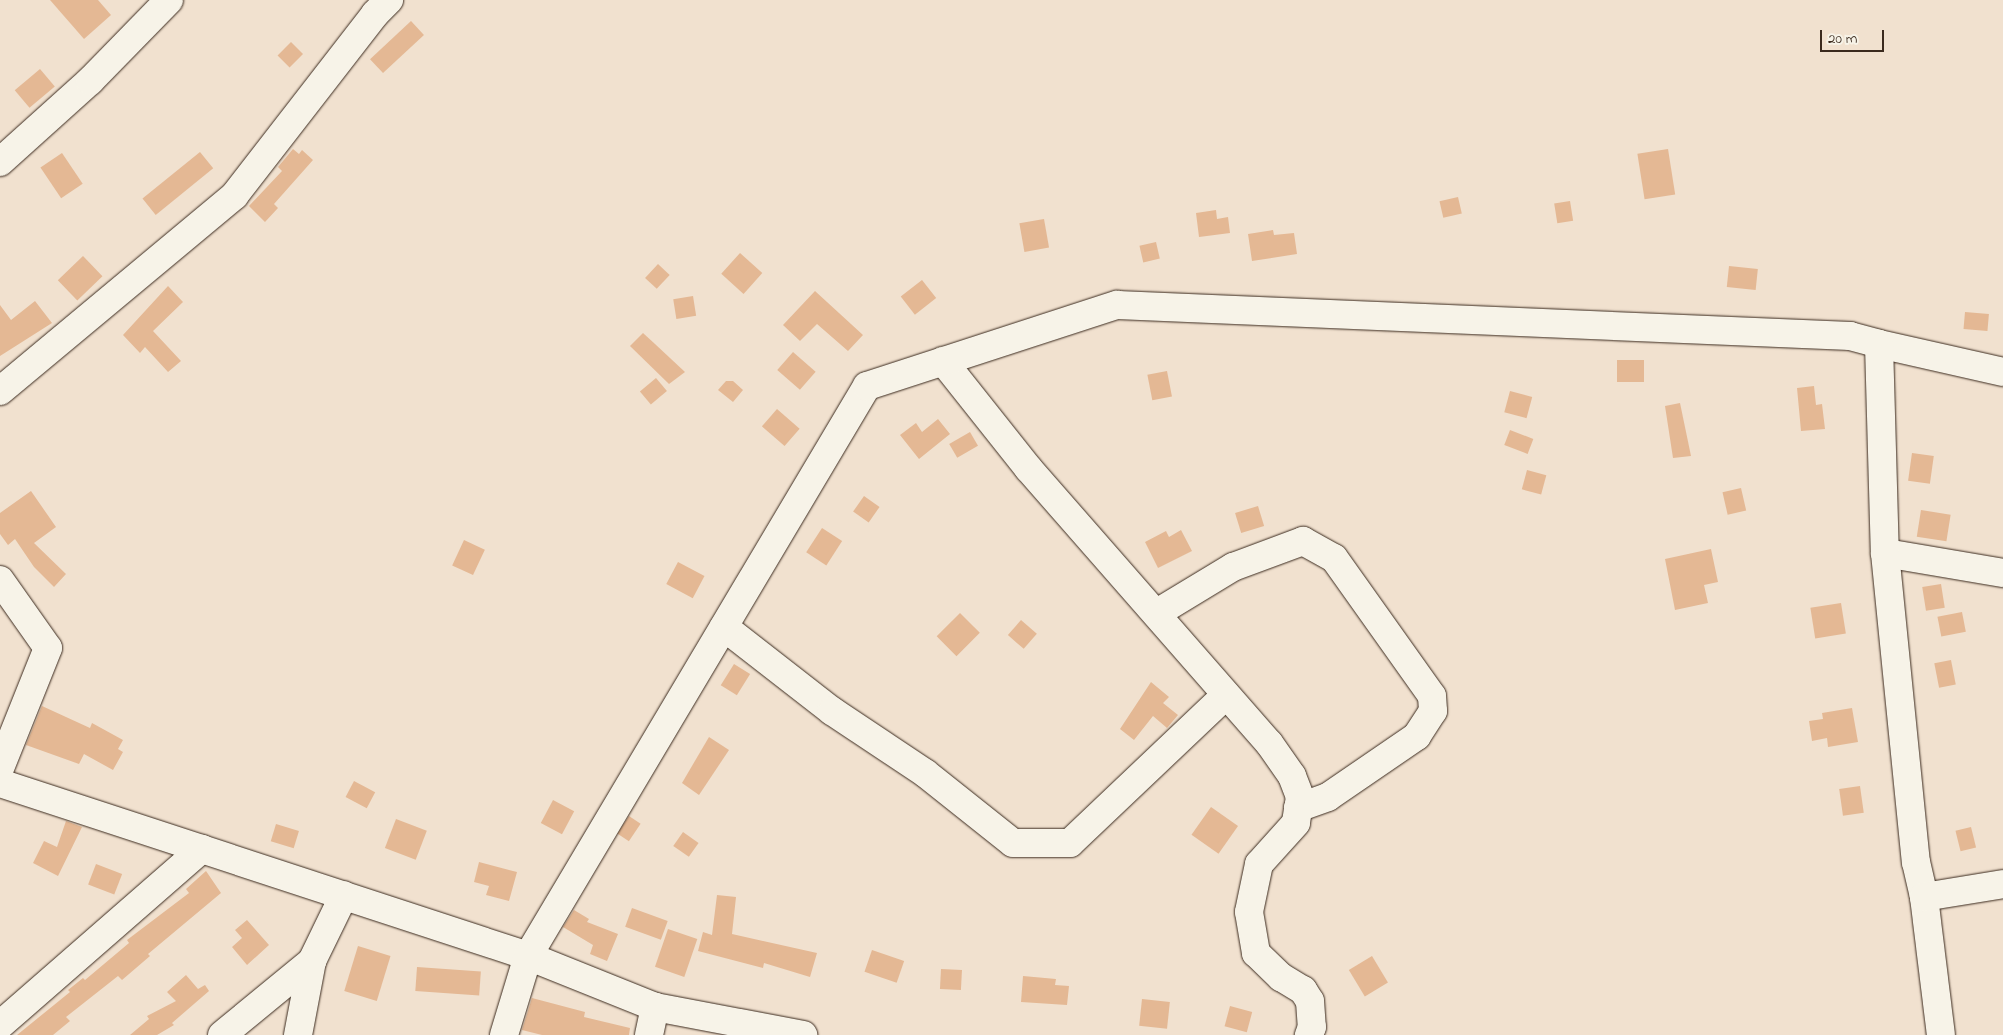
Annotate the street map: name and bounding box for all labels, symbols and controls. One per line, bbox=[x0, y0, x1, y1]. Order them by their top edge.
scale bar bbox=[1823, 20, 1887, 52]
text: 20 m bbox=[1828, 28, 1857, 50]

